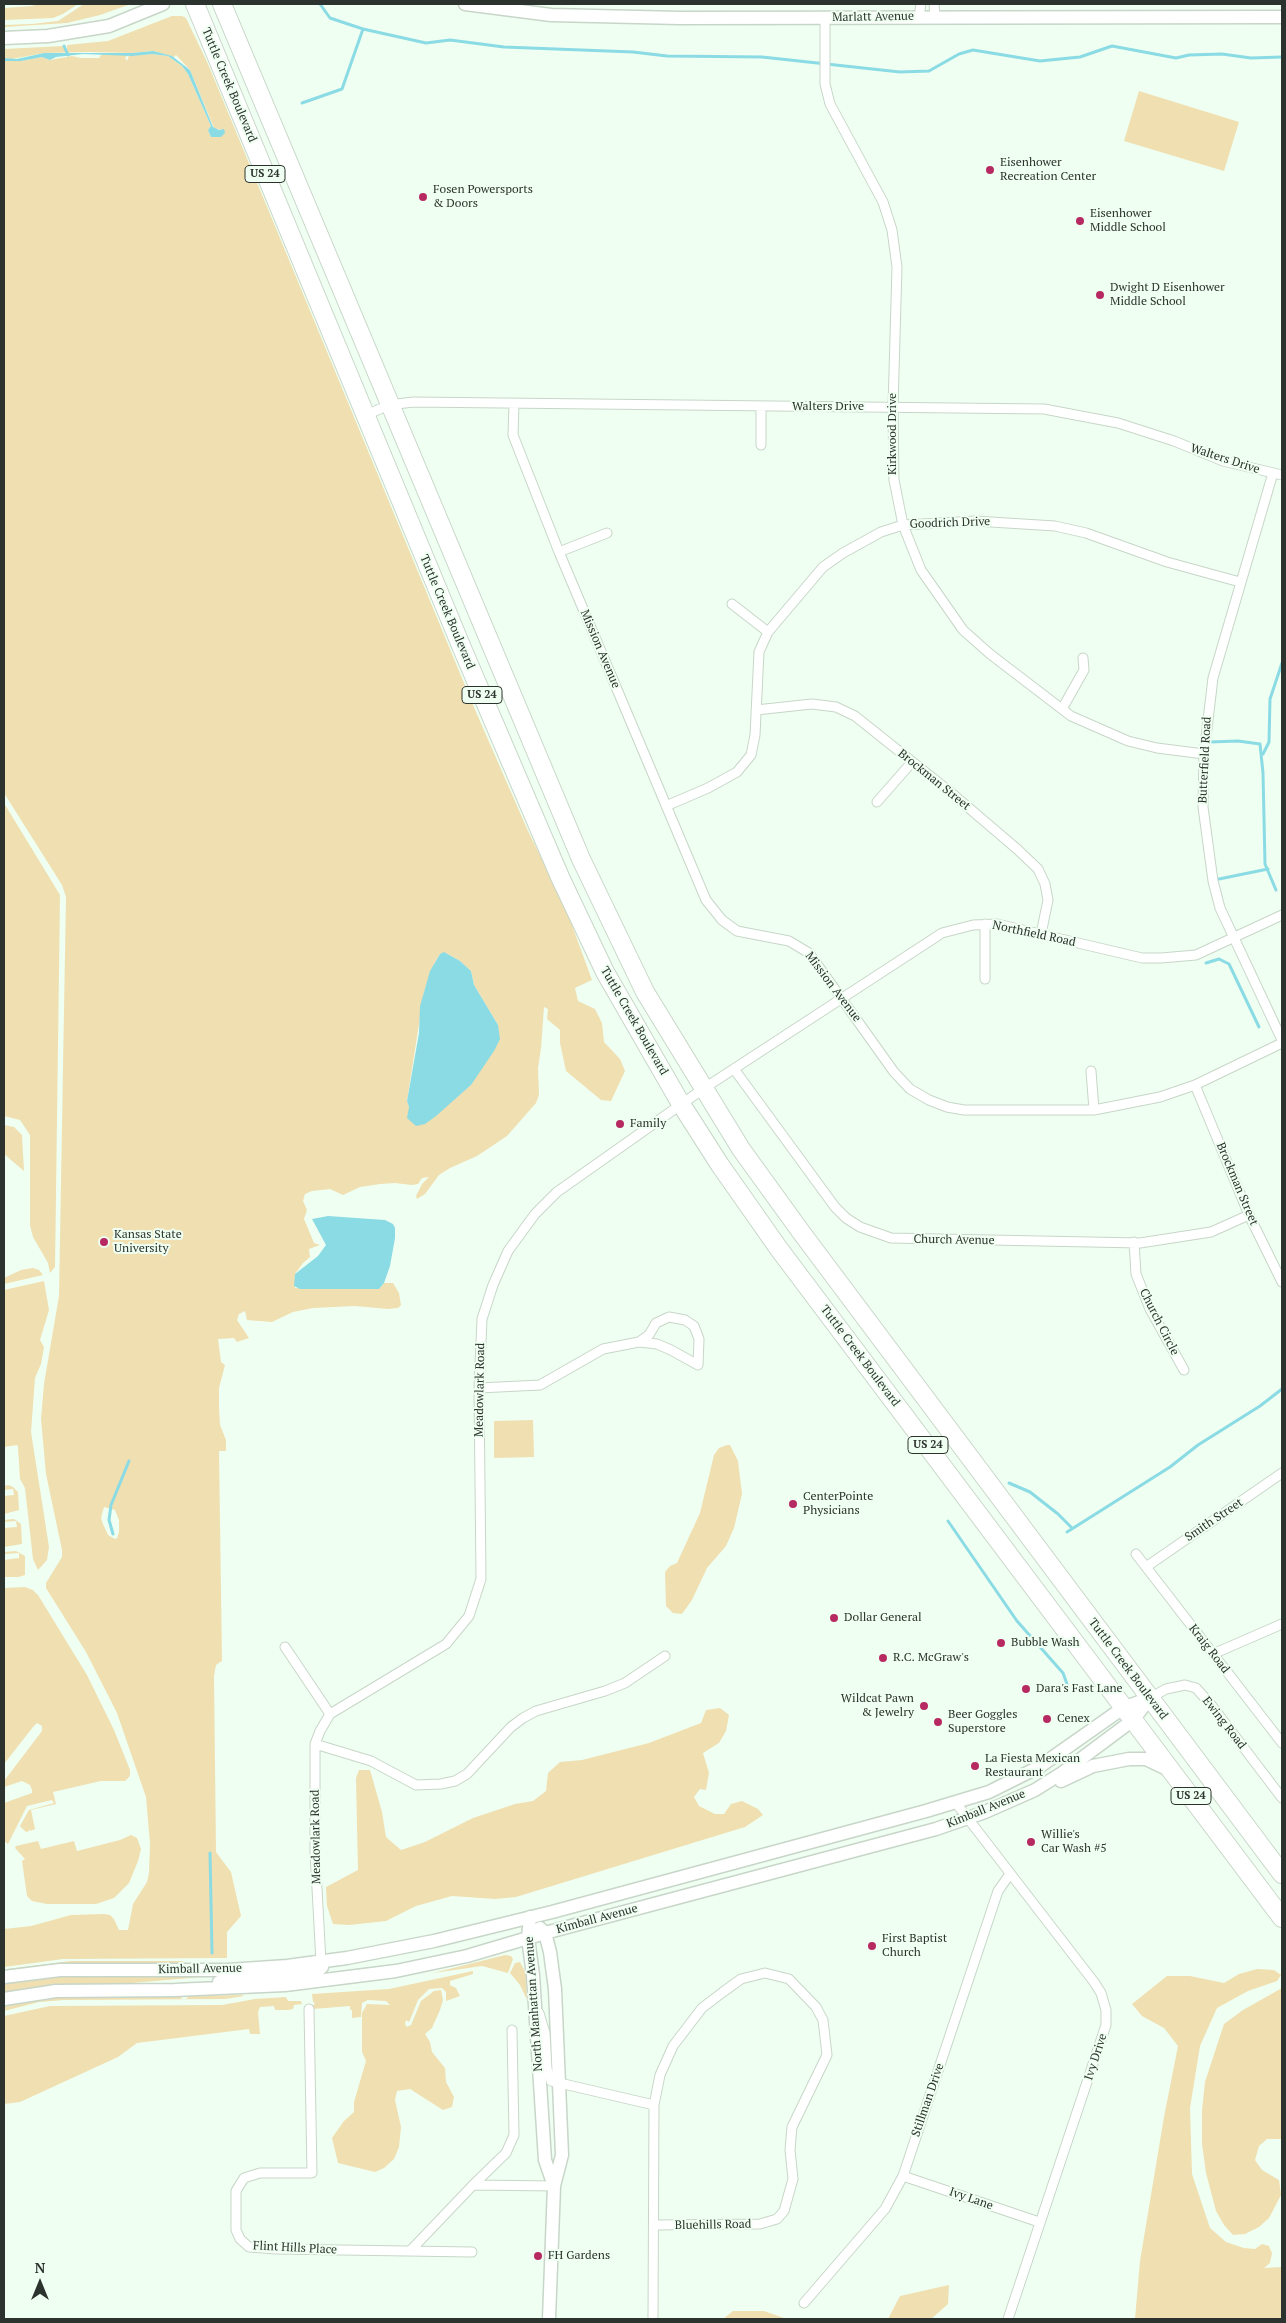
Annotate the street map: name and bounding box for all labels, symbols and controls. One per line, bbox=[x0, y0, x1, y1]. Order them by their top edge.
street label: Marlatt Avenue bbox=[832, 9, 914, 25]
street label: Tuttle Creek Boulevard bbox=[198, 26, 260, 144]
place label: Eisenhower Recreation Center bbox=[1000, 156, 1096, 184]
marker: Eisenhower Recreation Center bbox=[984, 164, 996, 176]
road number: US 24 bbox=[245, 165, 285, 182]
place label: Fosen Powersports & Doors bbox=[433, 183, 533, 211]
marker: Fosen Powersports & Doors bbox=[417, 191, 429, 203]
place label: Eisenhower Middle School bbox=[1090, 207, 1166, 235]
marker: Eisenhower Middle School bbox=[1074, 215, 1086, 227]
place label: Dwight D Eisenhower Middle School bbox=[1110, 281, 1225, 309]
marker: Dwight D Eisenhower Middle School bbox=[1094, 289, 1106, 301]
street label: Kirkwood Drive bbox=[886, 393, 900, 475]
street label: Walters Drive bbox=[792, 400, 864, 414]
street label: Walters Drive bbox=[1189, 441, 1261, 477]
street label: Goodrich Drive bbox=[909, 514, 991, 532]
street label: Tuttle Creek Boulevard bbox=[416, 553, 478, 671]
street label: Mission Avenue bbox=[577, 608, 623, 690]
road number: US 24 bbox=[462, 686, 502, 704]
street label: Butterfield Road bbox=[1196, 716, 1214, 804]
street label: Brockman Street bbox=[895, 746, 973, 814]
street label: Northfield Road bbox=[991, 918, 1077, 950]
street label: Mission Avenue bbox=[802, 949, 864, 1025]
street label: Tuttle Creek Boulevard bbox=[597, 964, 671, 1078]
place label: Family bbox=[630, 1117, 666, 1131]
marker: Family bbox=[614, 1118, 626, 1130]
street label: Brockman Street bbox=[1213, 1140, 1261, 1228]
place label: Kansas State University bbox=[114, 1228, 182, 1256]
street label: Church Avenue bbox=[913, 1232, 995, 1248]
marker: Kansas State University bbox=[98, 1236, 110, 1248]
street label: Church Circle bbox=[1136, 1286, 1182, 1358]
street label: Tuttle Creek Boulevard bbox=[817, 1303, 903, 1409]
street label: Meadowlark Road bbox=[472, 1343, 488, 1437]
road number: US 24 bbox=[908, 1436, 948, 1454]
place label: CenterPointe Physicians bbox=[803, 1490, 873, 1518]
street label: Smith Street bbox=[1182, 1495, 1246, 1545]
marker: CenterPointe Physicians bbox=[787, 1498, 799, 1510]
place label: Dollar General bbox=[844, 1611, 922, 1625]
marker: Dollar General bbox=[828, 1612, 840, 1624]
street label: Tuttle Creek Boulevard bbox=[1085, 1616, 1171, 1722]
street label: Kraig Road bbox=[1185, 1622, 1233, 1676]
place label: Bubble Wash bbox=[1011, 1636, 1080, 1650]
marker: Bubble Wash bbox=[995, 1637, 1007, 1649]
place label: R.C. McGraw's bbox=[893, 1651, 969, 1665]
marker: R.C. McGraw's bbox=[877, 1652, 889, 1664]
place label: Dara's Fast Lane bbox=[1036, 1682, 1123, 1696]
marker: Dara's Fast Lane bbox=[1020, 1683, 1032, 1695]
place label: Wildcat Pawn & Jewelry bbox=[841, 1692, 914, 1720]
street label: Ewing Road bbox=[1199, 1694, 1249, 1752]
marker: Wildcat Pawn & Jewelry bbox=[918, 1700, 930, 1712]
place label: Beer Goggles Superstore bbox=[948, 1708, 1017, 1736]
place label: Cenex bbox=[1057, 1712, 1090, 1726]
marker: Cenex bbox=[1041, 1713, 1053, 1725]
marker: Beer Goggles Superstore bbox=[932, 1716, 944, 1728]
place label: La Fiesta Mexican Restaurant bbox=[985, 1752, 1080, 1780]
marker: La Fiesta Mexican Restaurant bbox=[969, 1760, 981, 1772]
street label: Kimball Avenue bbox=[944, 1787, 1028, 1831]
road number: US 24 bbox=[1171, 1788, 1211, 1804]
street label: Meadowlark Road bbox=[308, 1790, 324, 1884]
place label: Willie's Car Wash #5 bbox=[1041, 1828, 1107, 1856]
marker: Willie's Car Wash #5 bbox=[1025, 1836, 1037, 1848]
street label: Kimball Avenue bbox=[555, 1901, 639, 1937]
place label: First Baptist Church bbox=[882, 1932, 947, 1960]
street label: North Manhattan Avenue bbox=[522, 1936, 546, 2072]
marker: First Baptist Church bbox=[866, 1940, 878, 1952]
street label: Kimball Avenue bbox=[158, 1961, 242, 1977]
street label: Ivy Drive bbox=[1082, 2032, 1110, 2082]
street label: Stillman Drive bbox=[909, 2061, 947, 2139]
street label: Ivy Lane bbox=[947, 2185, 995, 2213]
street label: Bluehills Road bbox=[675, 2217, 751, 2233]
street label: Flint Hills Place bbox=[253, 2239, 337, 2257]
place label: FH Gardens bbox=[548, 2249, 610, 2263]
marker: FH Gardens bbox=[532, 2250, 544, 2262]
north arrow bbox=[15, 2258, 65, 2308]
text: N bbox=[35, 2258, 45, 2277]

